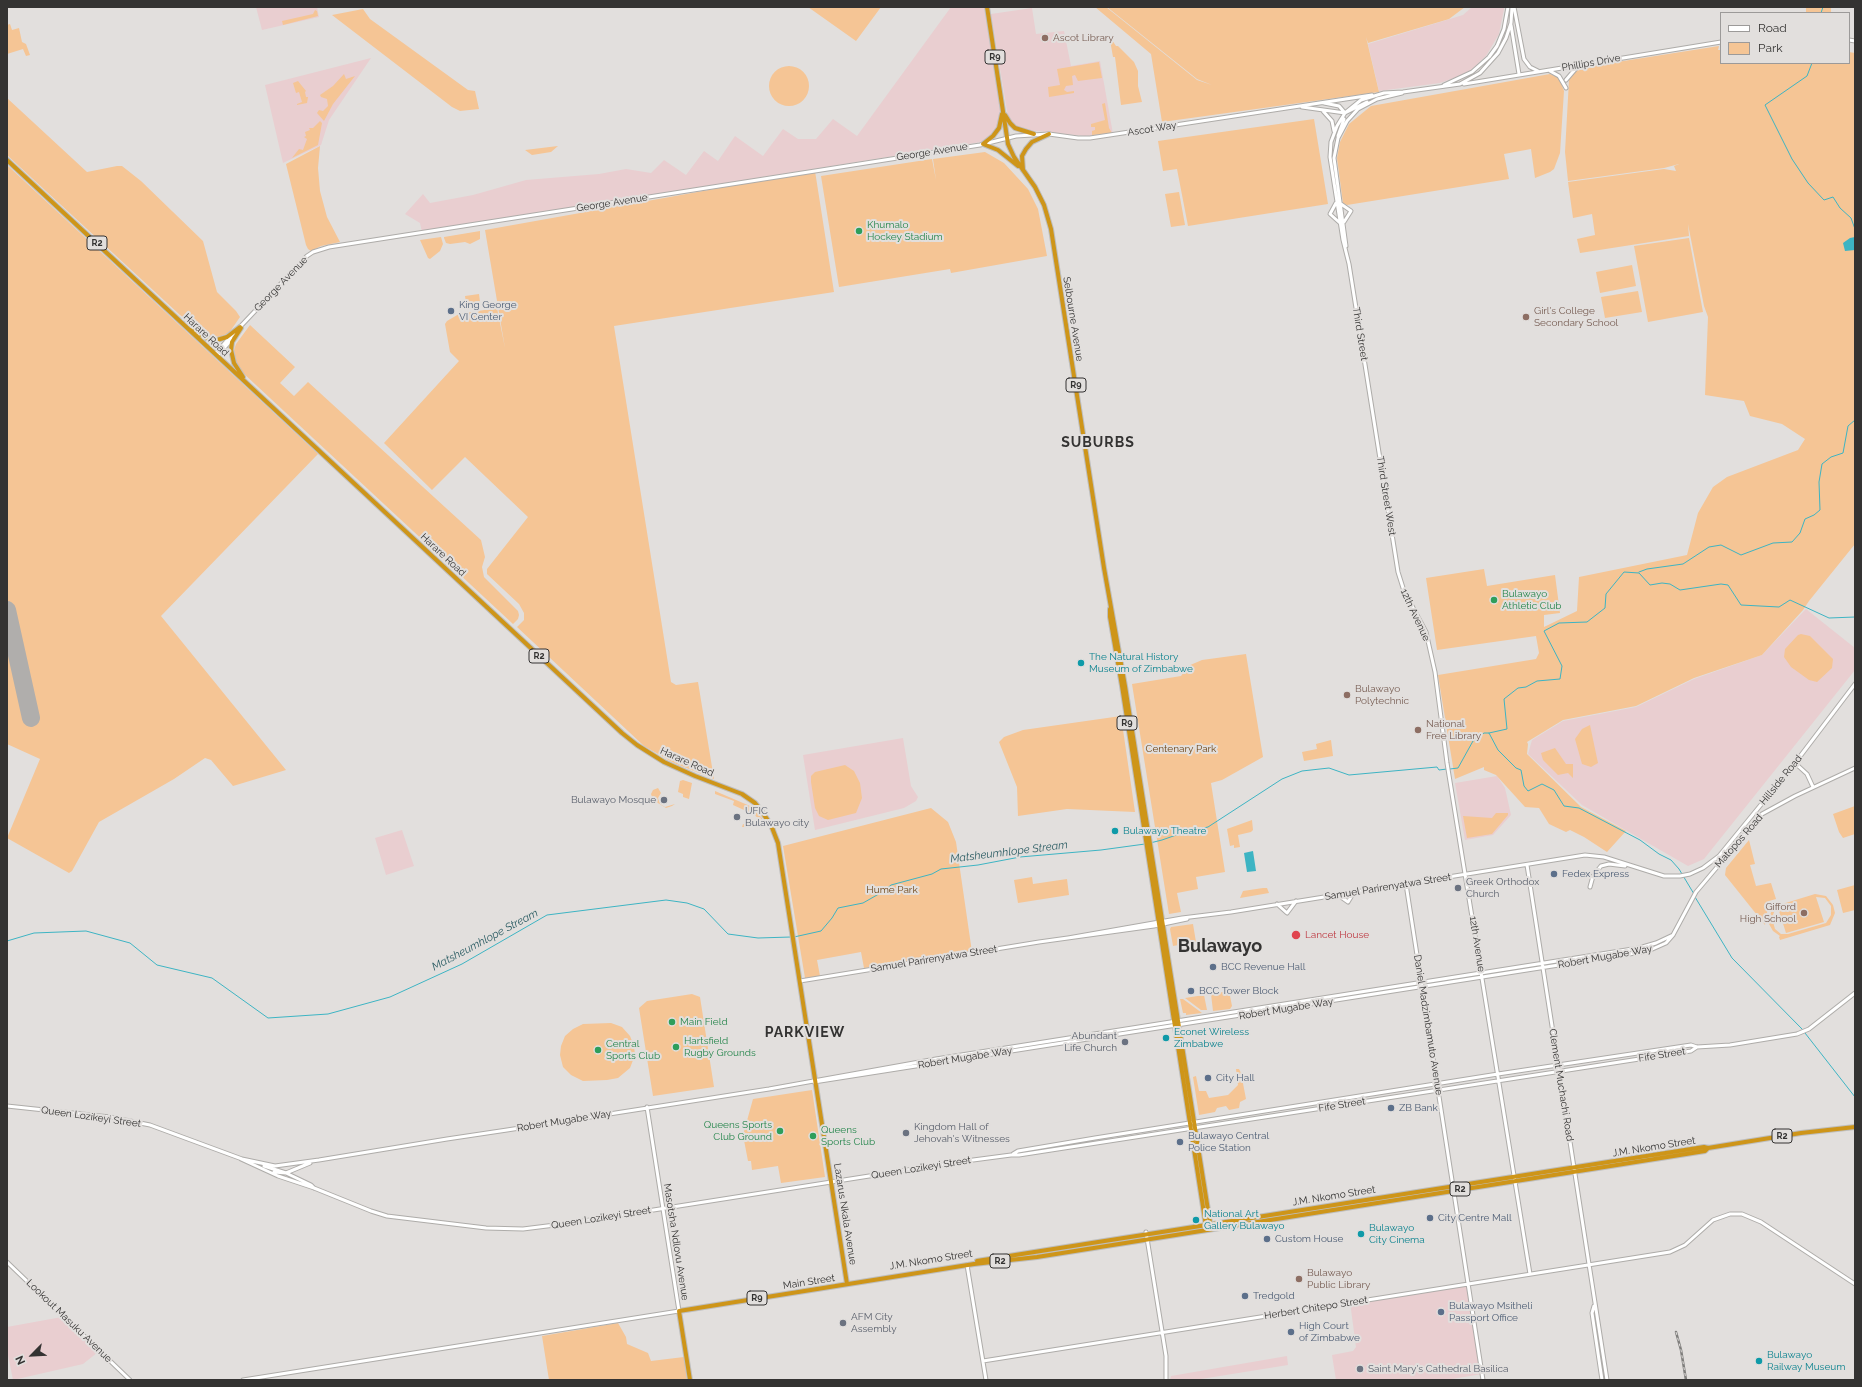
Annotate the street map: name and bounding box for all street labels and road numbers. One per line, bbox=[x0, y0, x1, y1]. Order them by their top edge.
road number: R9 bbox=[985, 50, 1005, 64]
street label: Phillips Drive bbox=[1561, 52, 1621, 74]
street label: Ascot Way bbox=[1127, 119, 1177, 139]
street label: George Avenue bbox=[895, 140, 969, 164]
street label: George Avenue bbox=[575, 191, 649, 215]
road number: R2 bbox=[87, 236, 107, 250]
street label: George Avenue bbox=[252, 254, 310, 314]
street label: Selbourne Avenue bbox=[1060, 276, 1086, 362]
street label: Third Street bbox=[1350, 306, 1370, 362]
street label: Harare Road bbox=[181, 311, 231, 359]
road number: R9 bbox=[1066, 378, 1086, 392]
street label: Third Street West bbox=[1374, 455, 1398, 537]
street label: Harare Road bbox=[418, 531, 468, 579]
street label: 12th Avenue bbox=[1398, 587, 1432, 643]
road number: R2 bbox=[529, 649, 549, 663]
road number: R9 bbox=[1117, 716, 1137, 730]
street label: Harare Road bbox=[658, 745, 716, 779]
street label: Hillside Road bbox=[1757, 753, 1805, 807]
street label: Matopos Road bbox=[1713, 812, 1765, 870]
street label: Samuel Parirenyatwa Street bbox=[1324, 871, 1452, 903]
street label: 12th Avenue bbox=[1467, 915, 1487, 973]
street label: Samuel Parirenyatwa Street bbox=[870, 943, 998, 975]
street label: Robert Mugabe Way bbox=[1557, 943, 1653, 971]
street label: Daniel Madzimbamuto Avenue bbox=[1411, 954, 1445, 1096]
street label: Robert Mugabe Way bbox=[1238, 996, 1334, 1022]
street label: Clement Muchachi Road bbox=[1546, 1028, 1576, 1142]
street label: Robert Mugabe Way bbox=[917, 1045, 1013, 1071]
street label: Fife Street bbox=[1638, 1045, 1686, 1065]
street label: Fife Street bbox=[1318, 1095, 1366, 1115]
street label: Queen Lozikeyi Street bbox=[40, 1104, 142, 1130]
street label: Robert Mugabe Way bbox=[516, 1108, 612, 1134]
road number: R2 bbox=[1772, 1129, 1792, 1143]
street label: J.M. Nkomo Street bbox=[1612, 1135, 1696, 1159]
street label: Queen Lozikeyi Street bbox=[870, 1154, 972, 1182]
street label: Lazarus Nkala Avenue bbox=[831, 1162, 859, 1266]
road number: R2 bbox=[1450, 1182, 1470, 1196]
street label: Masotsha Ndlovu Avenue bbox=[661, 1183, 691, 1301]
street label: J.M. Nkomo Street bbox=[1292, 1184, 1376, 1208]
street label: Queen Lozikeyi Street bbox=[550, 1204, 652, 1232]
street label: J.M. Nkomo Street bbox=[889, 1248, 973, 1272]
road number: R2 bbox=[990, 1254, 1010, 1268]
street label: Main Street bbox=[782, 1272, 836, 1292]
street label: Lookout Masuku Avenue bbox=[24, 1277, 114, 1365]
road number: R9 bbox=[747, 1291, 767, 1305]
street label: Herbert Chitepo Street bbox=[1263, 1294, 1369, 1322]

